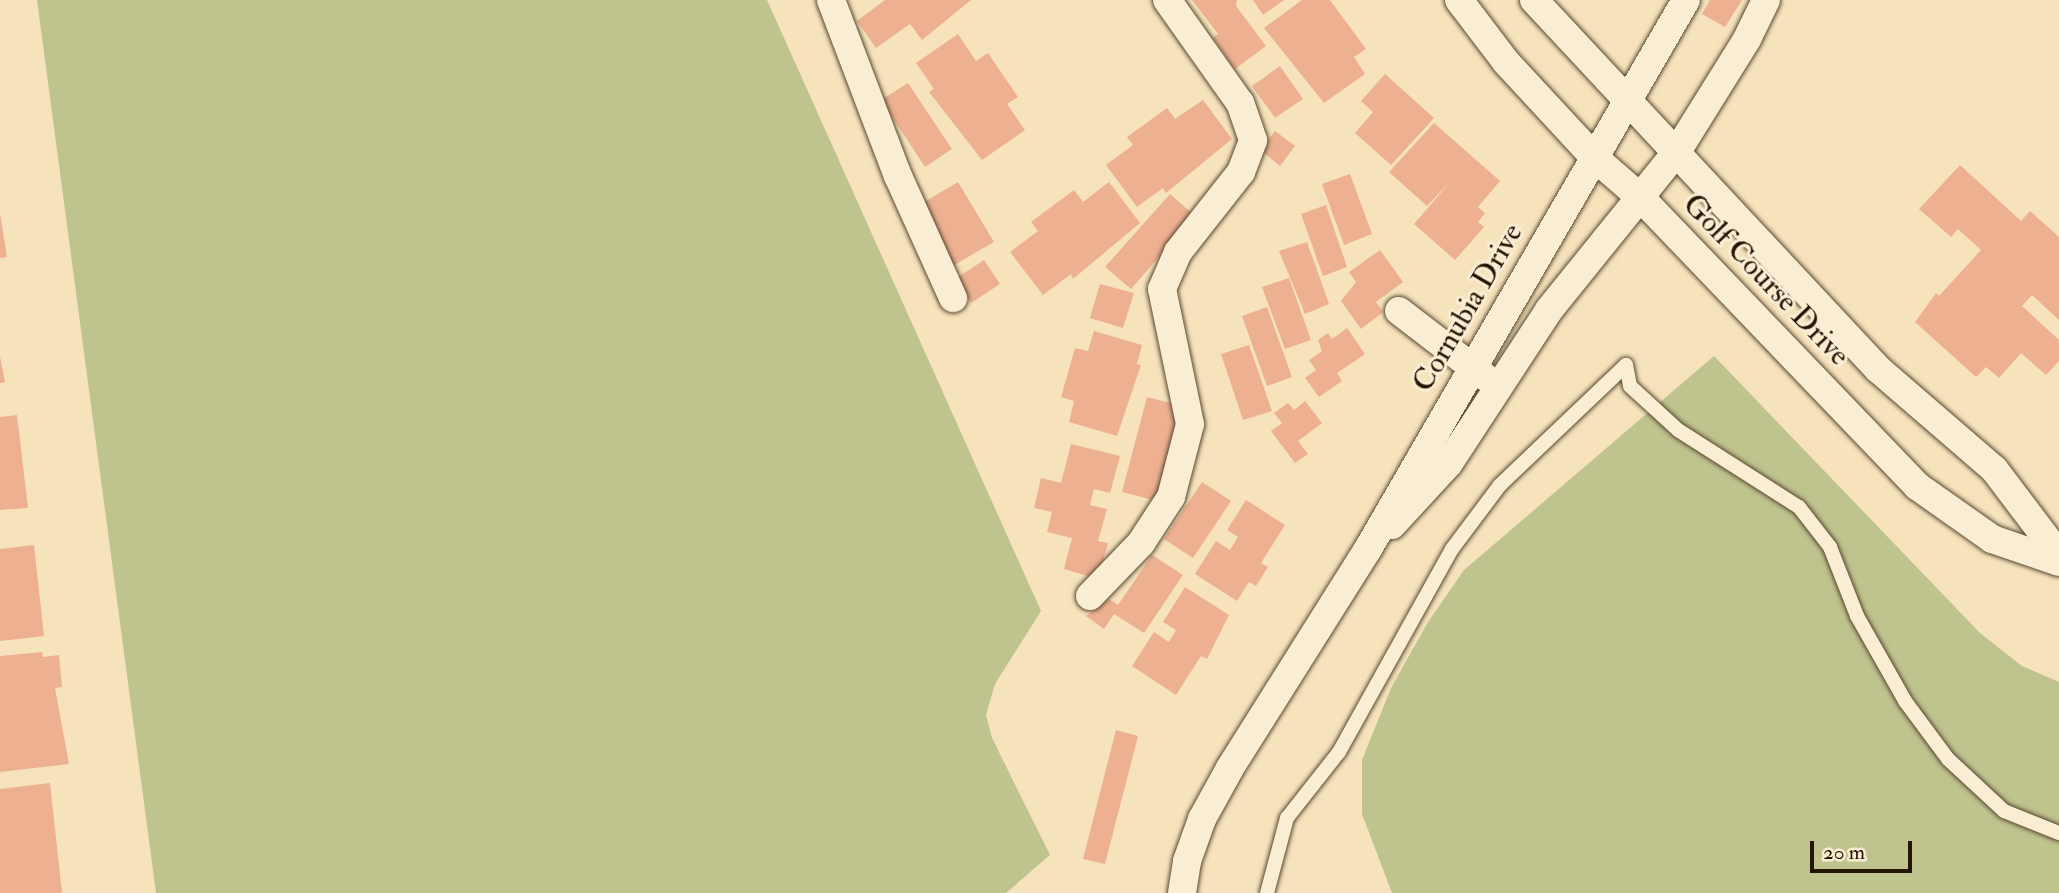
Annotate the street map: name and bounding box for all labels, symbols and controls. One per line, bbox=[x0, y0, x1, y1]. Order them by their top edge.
street label: Golf Course Drive bbox=[1675, 187, 1857, 373]
street label: Cornubia Drive bbox=[1405, 218, 1531, 398]
scale bar bbox=[1814, 826, 1916, 870]
text: 20 m bbox=[1823, 839, 1865, 866]

